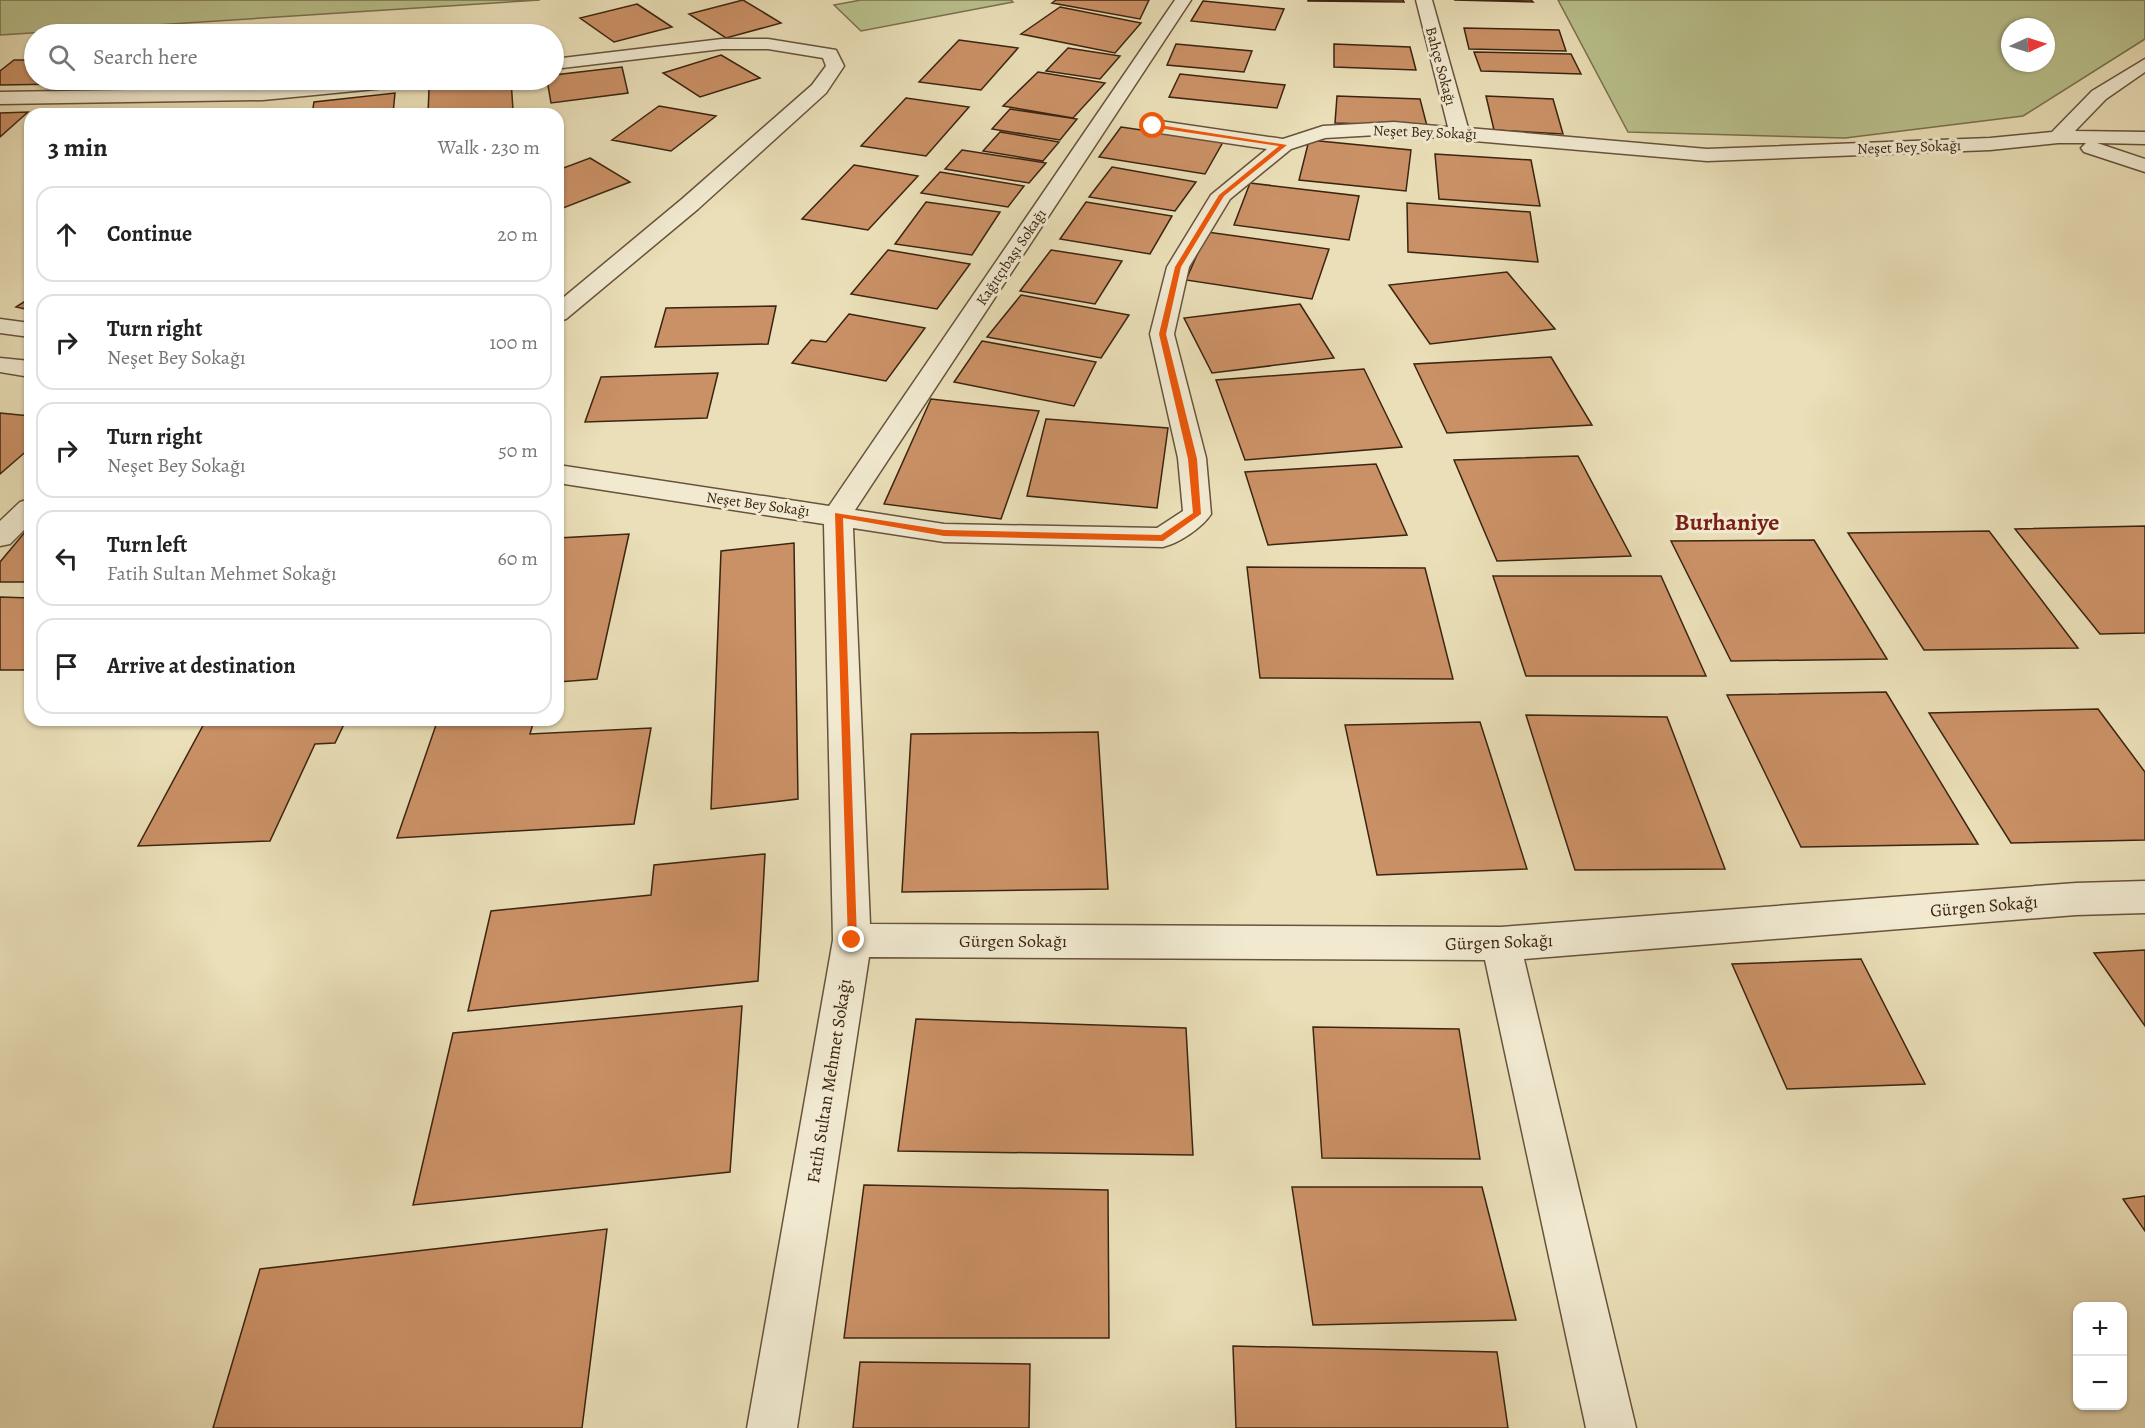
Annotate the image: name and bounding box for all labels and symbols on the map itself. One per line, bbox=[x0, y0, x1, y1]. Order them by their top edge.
north arrow bbox=[2001, 18, 2055, 72]
street label: Bahçe Sokağı bbox=[1421, 24, 1461, 108]
route start bbox=[1139, 112, 1165, 138]
street label: Neşet Bey Sokağı bbox=[1373, 120, 1477, 144]
street label: Neşet Bey Sokağı bbox=[1857, 135, 1961, 159]
street label: Kağıtçıbaşı Sokağı bbox=[971, 205, 1051, 309]
street label: Neşet Bey Sokağı bbox=[705, 487, 811, 521]
district label: Burhaniye bbox=[1675, 506, 1779, 538]
street label: Gürgen Sokağı bbox=[1929, 889, 2039, 923]
route end bbox=[838, 926, 864, 952]
street label: Gürgen Sokağı bbox=[1445, 928, 1553, 956]
street label: Gürgen Sokağı bbox=[959, 929, 1067, 953]
street label: Fatih Sultan Mehmet Sokağı bbox=[801, 977, 857, 1185]

